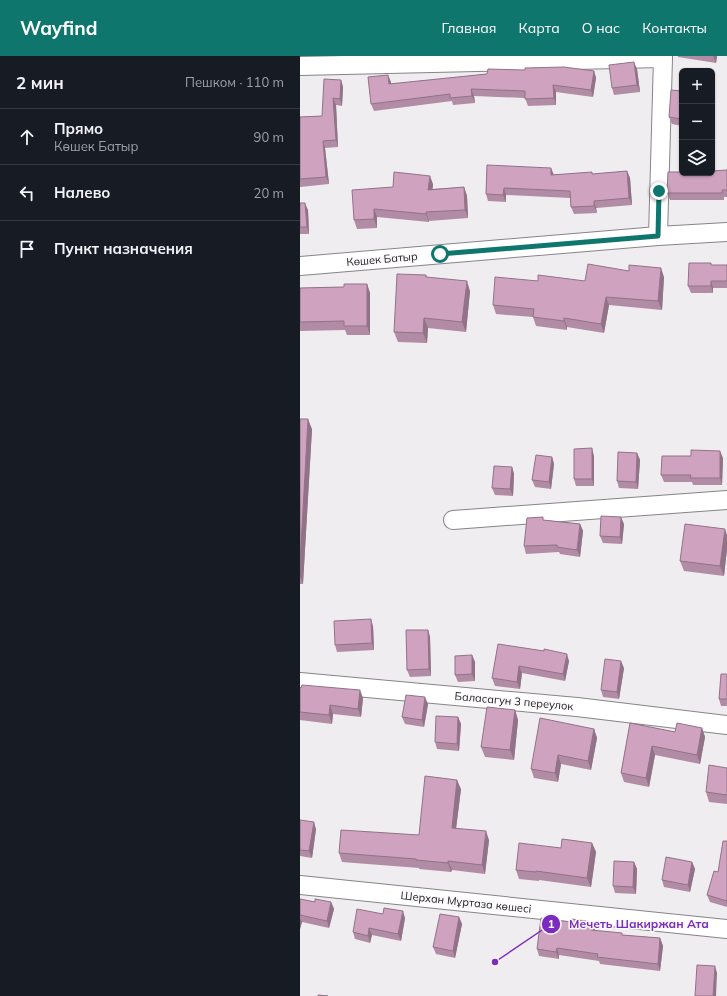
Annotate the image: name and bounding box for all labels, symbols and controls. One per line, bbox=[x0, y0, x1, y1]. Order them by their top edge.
text: Wayfind bbox=[20, 16, 97, 40]
text: Главная bbox=[442, 19, 497, 37]
text: Карта bbox=[519, 19, 560, 37]
text: О нас bbox=[582, 19, 620, 37]
text: Контакты bbox=[642, 19, 707, 37]
map controls bbox=[679, 68, 715, 176]
button: + bbox=[679, 68, 715, 104]
text: 2 мин bbox=[16, 72, 64, 93]
text: Пешком · 110 m bbox=[185, 74, 284, 90]
button: − bbox=[679, 104, 715, 140]
text: Прямо bbox=[54, 119, 103, 138]
icon: ahead bbox=[16, 126, 38, 148]
text: 90 m bbox=[254, 129, 284, 145]
text: Көшек Батыр bbox=[54, 138, 138, 154]
button: layers bbox=[679, 140, 715, 176]
icon: left bbox=[16, 182, 38, 204]
route end bbox=[650, 182, 668, 200]
text: Налево bbox=[54, 183, 110, 202]
text: 20 m bbox=[254, 185, 284, 201]
icon: arrive bbox=[16, 238, 38, 260]
text: Пункт назначения bbox=[54, 239, 193, 258]
route start bbox=[431, 245, 449, 263]
street label: Көшек Батыр bbox=[346, 249, 418, 269]
street label: Баласагун 3 переулок bbox=[454, 689, 574, 713]
street label: Шерхан Мұртаза көшесі bbox=[400, 888, 532, 916]
callout: Мечеть Шакиржан Ата bbox=[541, 912, 717, 936]
text: 1 bbox=[547, 916, 555, 931]
text: Мечеть Шакиржан Ата bbox=[569, 916, 709, 931]

